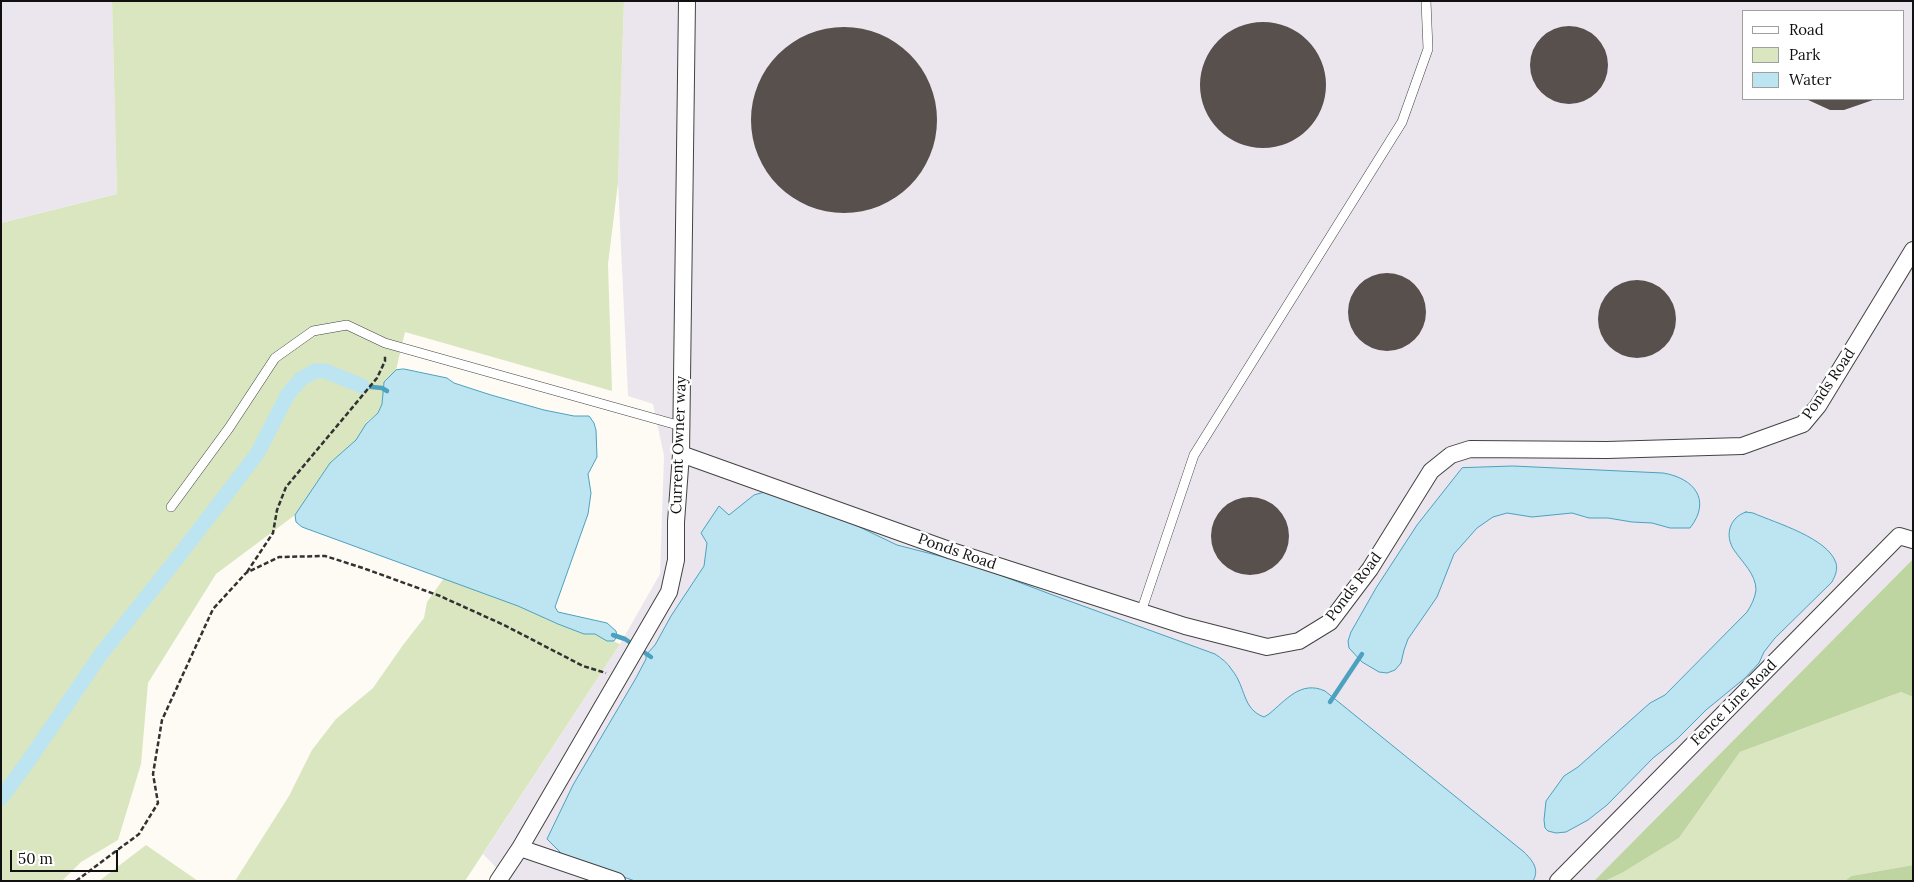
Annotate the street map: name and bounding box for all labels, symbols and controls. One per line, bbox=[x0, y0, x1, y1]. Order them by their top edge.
legend bbox=[1742, 10, 1904, 100]
text: Road bbox=[1789, 20, 1824, 39]
text: Park bbox=[1789, 45, 1820, 64]
text: Water bbox=[1789, 70, 1831, 89]
street label: Ponds Road bbox=[1799, 345, 1859, 423]
street label: Current Owner way bbox=[668, 376, 690, 514]
street label: Ponds Road bbox=[916, 530, 998, 574]
street label: Ponds Road bbox=[1322, 549, 1386, 625]
street label: Fence Line Road bbox=[1687, 656, 1781, 750]
scale bar bbox=[12, 840, 120, 872]
text: 50 m bbox=[18, 849, 53, 868]

